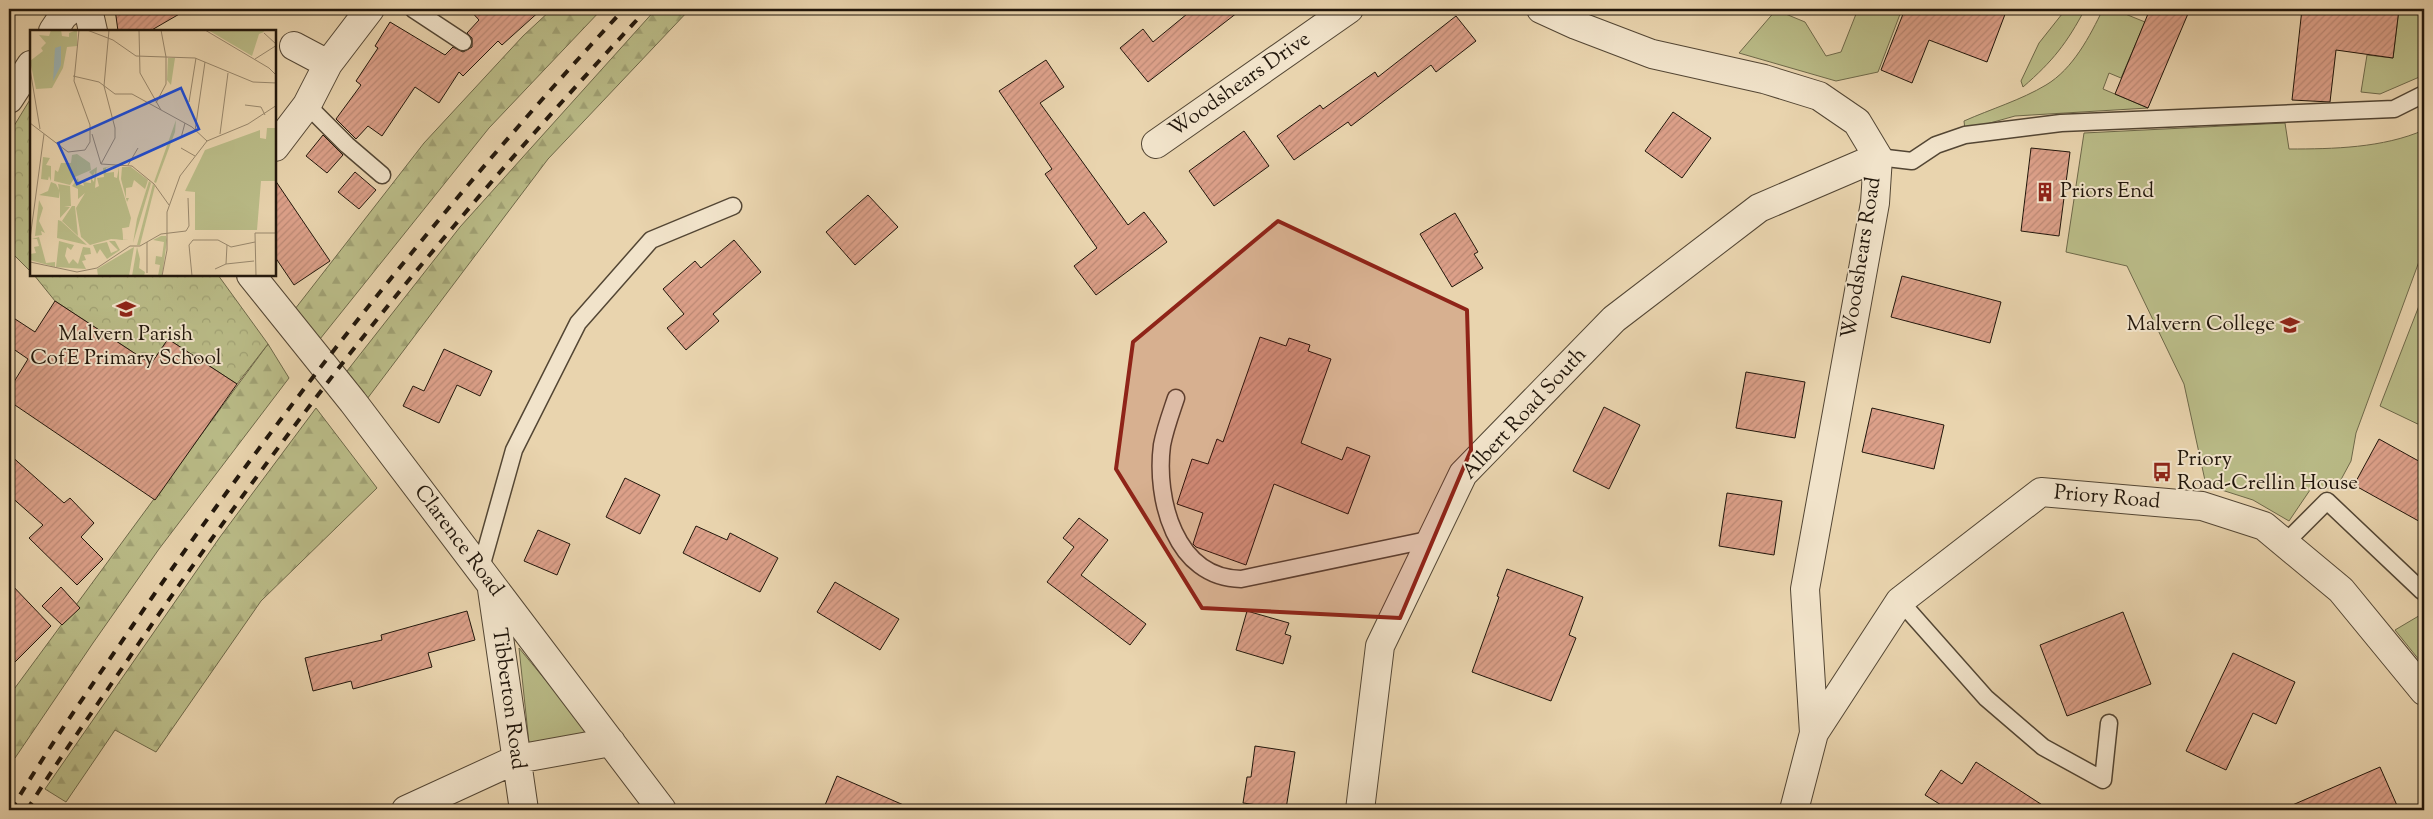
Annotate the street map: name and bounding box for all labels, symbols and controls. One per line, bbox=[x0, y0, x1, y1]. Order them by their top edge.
street label: Woodshears Drive bbox=[1163, 25, 1317, 145]
inset map bbox=[30, 30, 276, 276]
street label: Woodshears Road bbox=[1834, 175, 1890, 341]
place label: Priors End bbox=[2060, 177, 2154, 207]
building icon: Priors End bbox=[2034, 181, 2056, 203]
school or university icon: Malvern Parish CofE Primary School bbox=[115, 298, 137, 320]
place label: Malvern College bbox=[2127, 310, 2275, 340]
school or university icon: Malvern College bbox=[2279, 314, 2301, 336]
place label: Malvern Parish CofE Primary School bbox=[30, 320, 222, 374]
street label: Albert Road South bbox=[1456, 341, 1594, 487]
place label: Priory Road-Crellin House bbox=[2177, 445, 2358, 499]
bus stop icon: Priory Road-Crellin House bbox=[2151, 461, 2173, 483]
street label: Priory Road bbox=[2052, 478, 2162, 518]
street label: Clarence Road bbox=[406, 479, 510, 603]
street label: Tibberton Road bbox=[483, 626, 533, 772]

